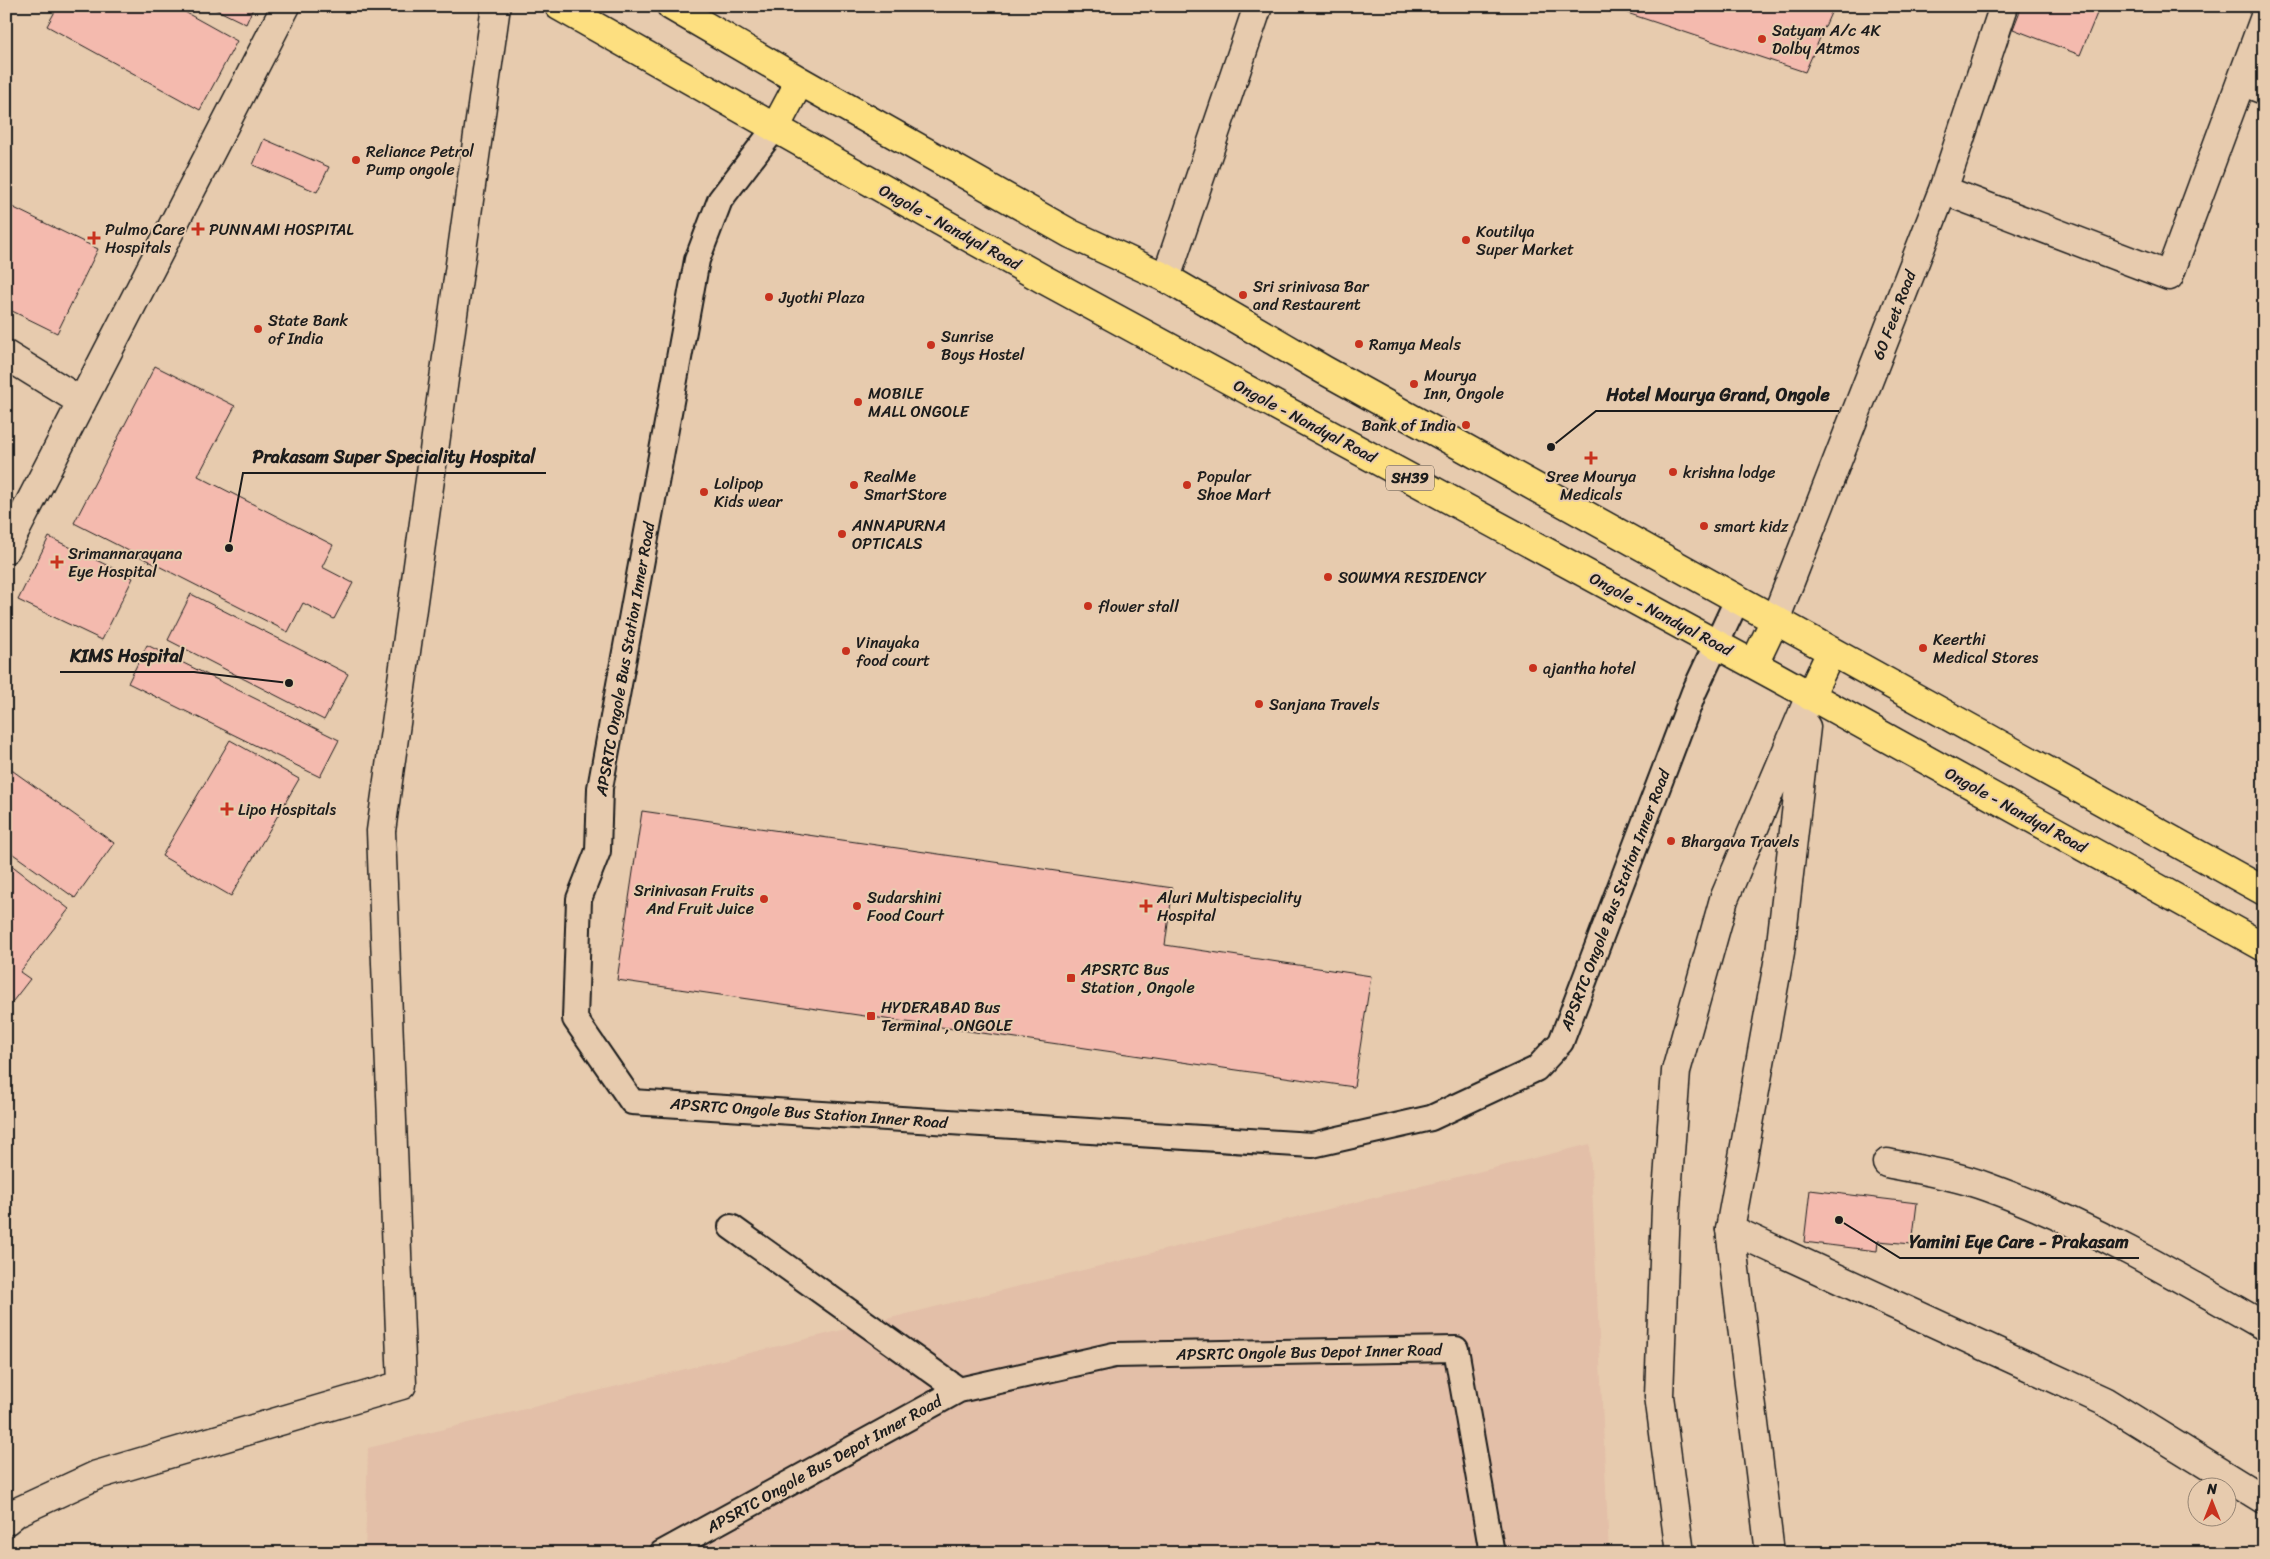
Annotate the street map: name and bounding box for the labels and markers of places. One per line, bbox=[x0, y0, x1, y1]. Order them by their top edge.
place label: Satyam A/c 4K Dolby Atmos bbox=[1772, 16, 1881, 63]
marker: Satyam A/c 4K Dolby Atmos bbox=[1756, 33, 1768, 45]
place label: Reliance Petrol Pump ongole bbox=[366, 137, 474, 184]
marker: Reliance Petrol Pump ongole bbox=[350, 154, 362, 166]
place label: Pulmo Care Hospitals bbox=[105, 215, 185, 262]
place label: PUNNAMI HOSPITAL bbox=[209, 215, 354, 244]
place label: Koutilya Super Market bbox=[1476, 217, 1574, 264]
marker: PUNNAMI HOSPITAL bbox=[191, 222, 205, 236]
marker: Pulmo Care Hospitals bbox=[87, 231, 101, 245]
marker: Koutilya Super Market bbox=[1460, 234, 1472, 246]
place label: Sri srinivasa Bar and Restaurent bbox=[1253, 272, 1370, 319]
place label: Jyothi Plaza bbox=[778, 283, 865, 312]
marker: Sri srinivasa Bar and Restaurent bbox=[1237, 289, 1249, 301]
marker: Jyothi Plaza bbox=[763, 291, 775, 303]
place label: State Bank of India bbox=[268, 306, 348, 353]
place label: Sunrise Boys Hostel bbox=[941, 322, 1025, 369]
marker: State Bank of India bbox=[252, 323, 264, 335]
place label: Ramya Meals bbox=[1369, 330, 1462, 359]
marker: Ramya Meals bbox=[1353, 338, 1365, 350]
marker: Sunrise Boys Hostel bbox=[925, 339, 937, 351]
place label: Mourya Inn, Ongole bbox=[1423, 361, 1504, 408]
marker: Mourya Inn, Ongole bbox=[1408, 378, 1420, 390]
callout: Hotel Mourya Grand, Ongole bbox=[1596, 378, 1839, 411]
place label: MOBILE MALL ONGOLE bbox=[868, 379, 970, 426]
marker: MOBILE MALL ONGOLE bbox=[852, 396, 864, 408]
place label: Bank of India bbox=[1362, 411, 1456, 440]
marker: Bank of India bbox=[1460, 419, 1472, 431]
callout: Prakasam Super Speciality Hospital bbox=[243, 440, 546, 473]
marker: Sree Mourya Medicals bbox=[1585, 452, 1597, 464]
place label: krishna lodge bbox=[1683, 458, 1775, 487]
place label: RealMe SmartStore bbox=[864, 462, 947, 509]
place label: Popular Shoe Mart bbox=[1197, 462, 1271, 509]
place label: Sree Mourya Medicals bbox=[1546, 462, 1637, 509]
marker: krishna lodge bbox=[1667, 466, 1679, 478]
place label: Lolipop Kids wear bbox=[714, 469, 783, 516]
marker: RealMe SmartStore bbox=[848, 479, 860, 491]
marker: Popular Shoe Mart bbox=[1181, 479, 1193, 491]
marker: Lolipop Kids wear bbox=[698, 486, 710, 498]
place label: ANNAPURNA OPTICALS bbox=[851, 511, 946, 558]
place label: smart kidz bbox=[1713, 512, 1789, 541]
marker: smart kidz bbox=[1698, 520, 1710, 532]
marker: ANNAPURNA OPTICALS bbox=[836, 528, 848, 540]
place label: Srimannarayana Eye Hospital bbox=[68, 539, 182, 586]
marker: Srimannarayana Eye Hospital bbox=[50, 555, 64, 569]
place label: SOWMYA RESIDENCY bbox=[1338, 563, 1487, 592]
marker: SOWMYA RESIDENCY bbox=[1322, 571, 1334, 583]
place label: flower stall bbox=[1098, 592, 1179, 621]
marker: flower stall bbox=[1082, 600, 1094, 612]
place label: Keerthi Medical Stores bbox=[1933, 625, 2039, 672]
place label: Vinayaka food court bbox=[856, 628, 930, 675]
callout: KIMS Hospital bbox=[60, 639, 194, 672]
marker: Keerthi Medical Stores bbox=[1917, 642, 1929, 654]
marker: Vinayaka food court bbox=[840, 645, 852, 657]
place label: ajantha hotel bbox=[1543, 654, 1636, 683]
marker: ajantha hotel bbox=[1527, 662, 1539, 674]
place label: Sanjana Travels bbox=[1269, 690, 1380, 719]
marker: Sanjana Travels bbox=[1253, 698, 1265, 710]
place label: Lipo Hospitals bbox=[238, 795, 337, 824]
marker: Lipo Hospitals bbox=[220, 802, 234, 816]
place label: Bhargava Travels bbox=[1681, 827, 1800, 856]
marker: Bhargava Travels bbox=[1665, 835, 1677, 847]
place label: Srinivasan Fruits And Fruit Juice bbox=[634, 876, 755, 923]
place label: Sudarshini Food Court bbox=[867, 883, 945, 930]
place label: Aluri Multispeciality Hospital bbox=[1156, 883, 1302, 930]
marker: Srinivasan Fruits And Fruit Juice bbox=[758, 893, 770, 905]
marker: Aluri Multispeciality Hospital bbox=[1139, 899, 1153, 913]
marker: Sudarshini Food Court bbox=[851, 900, 863, 912]
place label: APSRTC Bus Station , Ongole bbox=[1080, 955, 1195, 1002]
marker: APSRTC Bus Station , Ongole bbox=[1065, 972, 1077, 984]
place label: HYDERABAD Bus Terminal , ONGOLE bbox=[881, 993, 1013, 1040]
marker: HYDERABAD Bus Terminal , ONGOLE bbox=[865, 1010, 877, 1022]
callout: Yamini Eye Care - Prakasam bbox=[1900, 1225, 2139, 1258]

